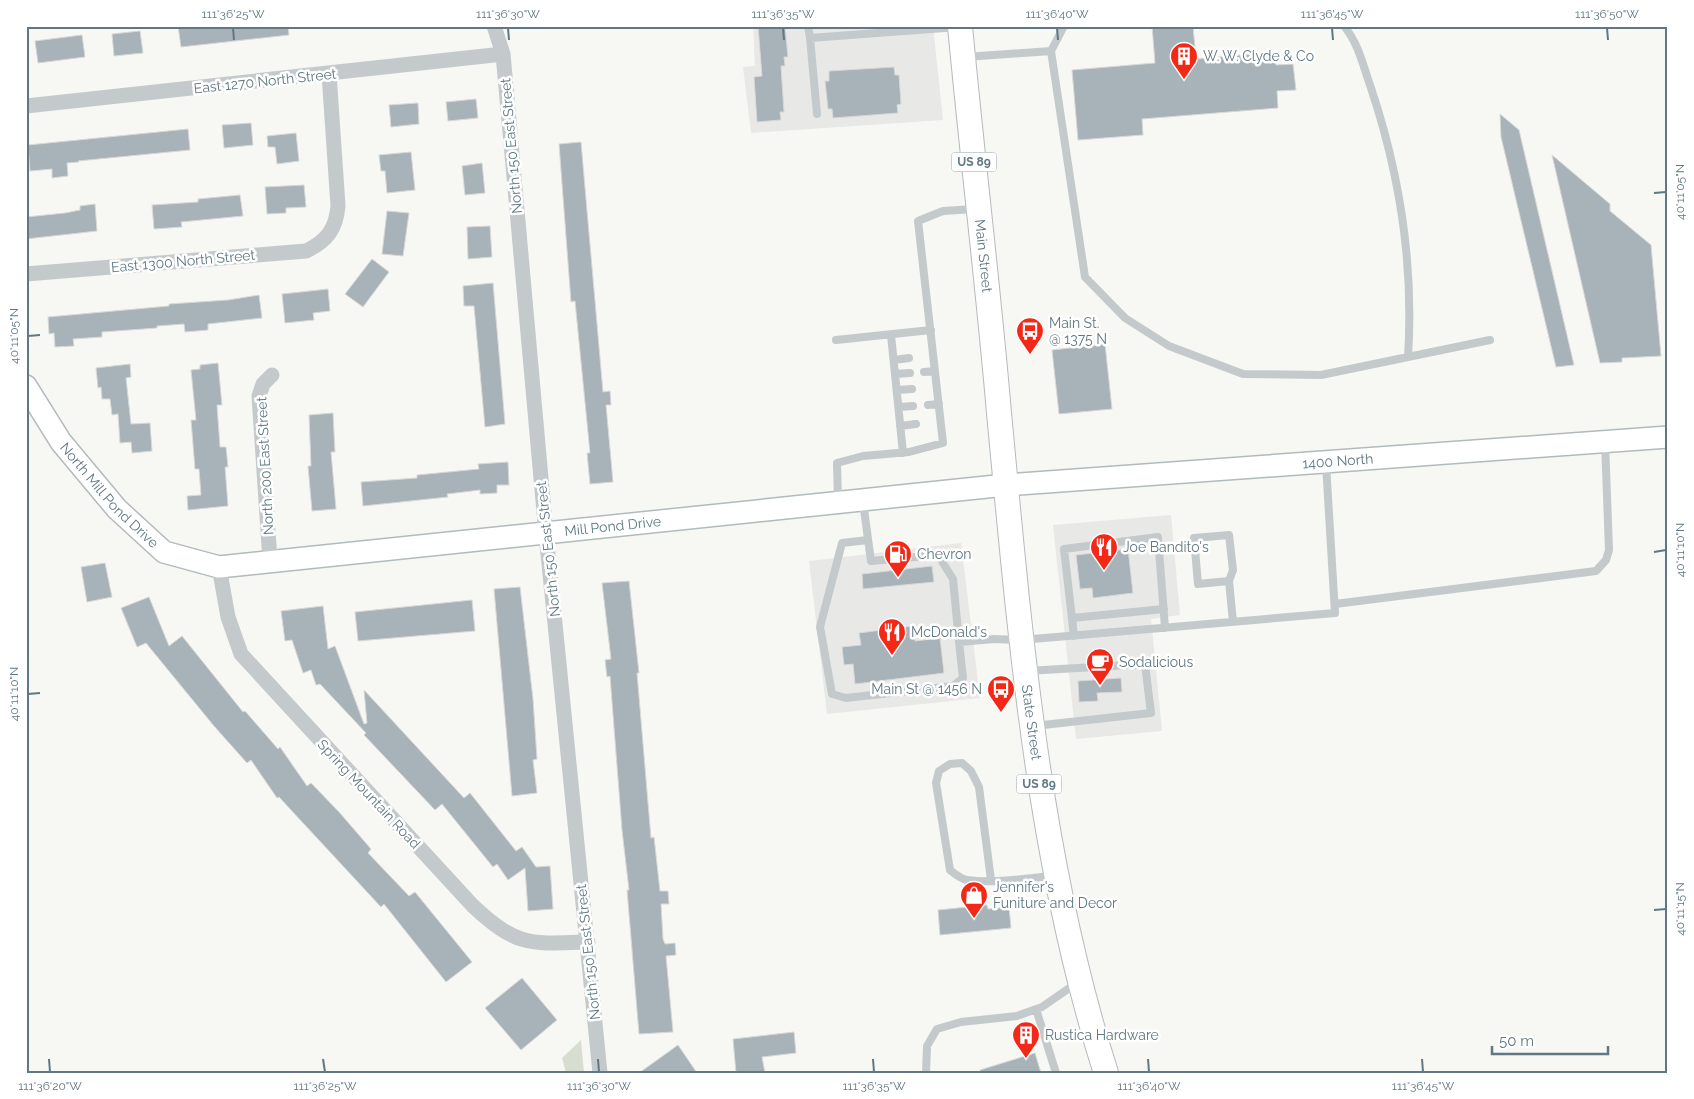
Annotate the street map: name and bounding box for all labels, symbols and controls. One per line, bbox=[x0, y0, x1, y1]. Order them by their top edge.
text: 111°36'25"W bbox=[202, 7, 265, 21]
text: 111°36'30"W bbox=[476, 7, 540, 21]
text: 111°36'35"W bbox=[751, 7, 815, 21]
text: 111°36'40"W bbox=[1025, 7, 1089, 21]
text: 111°36'45"W bbox=[1301, 7, 1364, 21]
text: 111°36'50"W bbox=[1575, 7, 1639, 21]
building icon: W. W. Clyde & Co bbox=[1169, 41, 1199, 80]
place label: W. W. Clyde & Co bbox=[1203, 48, 1314, 64]
street label: East 1270 North Street bbox=[193, 66, 337, 96]
street label: North 150 East Street bbox=[497, 77, 525, 214]
road number: US 89 bbox=[952, 152, 996, 172]
text: 40°11'05"N bbox=[1673, 164, 1687, 220]
street label: Main Street bbox=[972, 218, 996, 293]
street label: East 1300 North Street bbox=[110, 247, 256, 275]
text: 40°11'05"N bbox=[7, 308, 21, 364]
place label: Main St. @ 1375 N bbox=[1049, 315, 1107, 347]
bus stop icon: Main St. @ 1375 N bbox=[1015, 316, 1045, 355]
street label: North 200 East Street bbox=[253, 396, 277, 535]
street label: North Mill Pond Drive bbox=[57, 439, 162, 551]
street label: 1400 North bbox=[1302, 450, 1374, 471]
street label: North 150 East Street bbox=[533, 480, 563, 618]
street label: Mill Pond Drive bbox=[564, 513, 662, 539]
text: 40°11'10"N bbox=[1673, 523, 1687, 577]
restaurant icon: Joe Bandito's bbox=[1089, 532, 1119, 571]
fuel station icon: Chevron bbox=[883, 539, 913, 578]
place label: Joe Bandito's bbox=[1123, 539, 1209, 555]
place label: Chevron bbox=[917, 546, 971, 562]
restaurant icon: McDonald's bbox=[877, 617, 907, 656]
place label: McDonald's bbox=[911, 624, 987, 640]
cafe icon: Sodalicious bbox=[1085, 647, 1115, 686]
place label: Sodalicious bbox=[1119, 654, 1193, 670]
text: 40°11'10"N bbox=[7, 667, 21, 721]
bus stop icon: Main St @ 1456 N bbox=[986, 674, 1016, 713]
place label: Main St @ 1456 N bbox=[871, 681, 982, 697]
street label: State Street bbox=[1019, 684, 1045, 761]
street label: Spring Mountain Road bbox=[314, 736, 424, 852]
road number: US 89 bbox=[1016, 774, 1062, 794]
place label: Jennifer's Funiture and Decor bbox=[993, 879, 1117, 911]
shop icon: Jennifer's Funiture and Decor bbox=[959, 880, 989, 919]
text: 40°11'15"N bbox=[1673, 882, 1687, 936]
street label: North 150 East Street bbox=[573, 883, 603, 1021]
building icon: Rustica Hardware bbox=[1011, 1020, 1041, 1059]
scale bar bbox=[1492, 1024, 1608, 1056]
place label: Rustica Hardware bbox=[1045, 1027, 1159, 1043]
text: 50 m bbox=[1499, 1032, 1534, 1050]
text: 111°36'20"W bbox=[18, 1079, 82, 1093]
text: 111°36'25"W bbox=[294, 1079, 357, 1093]
text: 111°36'30"W bbox=[567, 1079, 631, 1093]
text: 111°36'35"W bbox=[842, 1079, 906, 1093]
text: 111°36'40"W bbox=[1117, 1079, 1181, 1093]
text: 111°36'45"W bbox=[1392, 1079, 1455, 1093]

